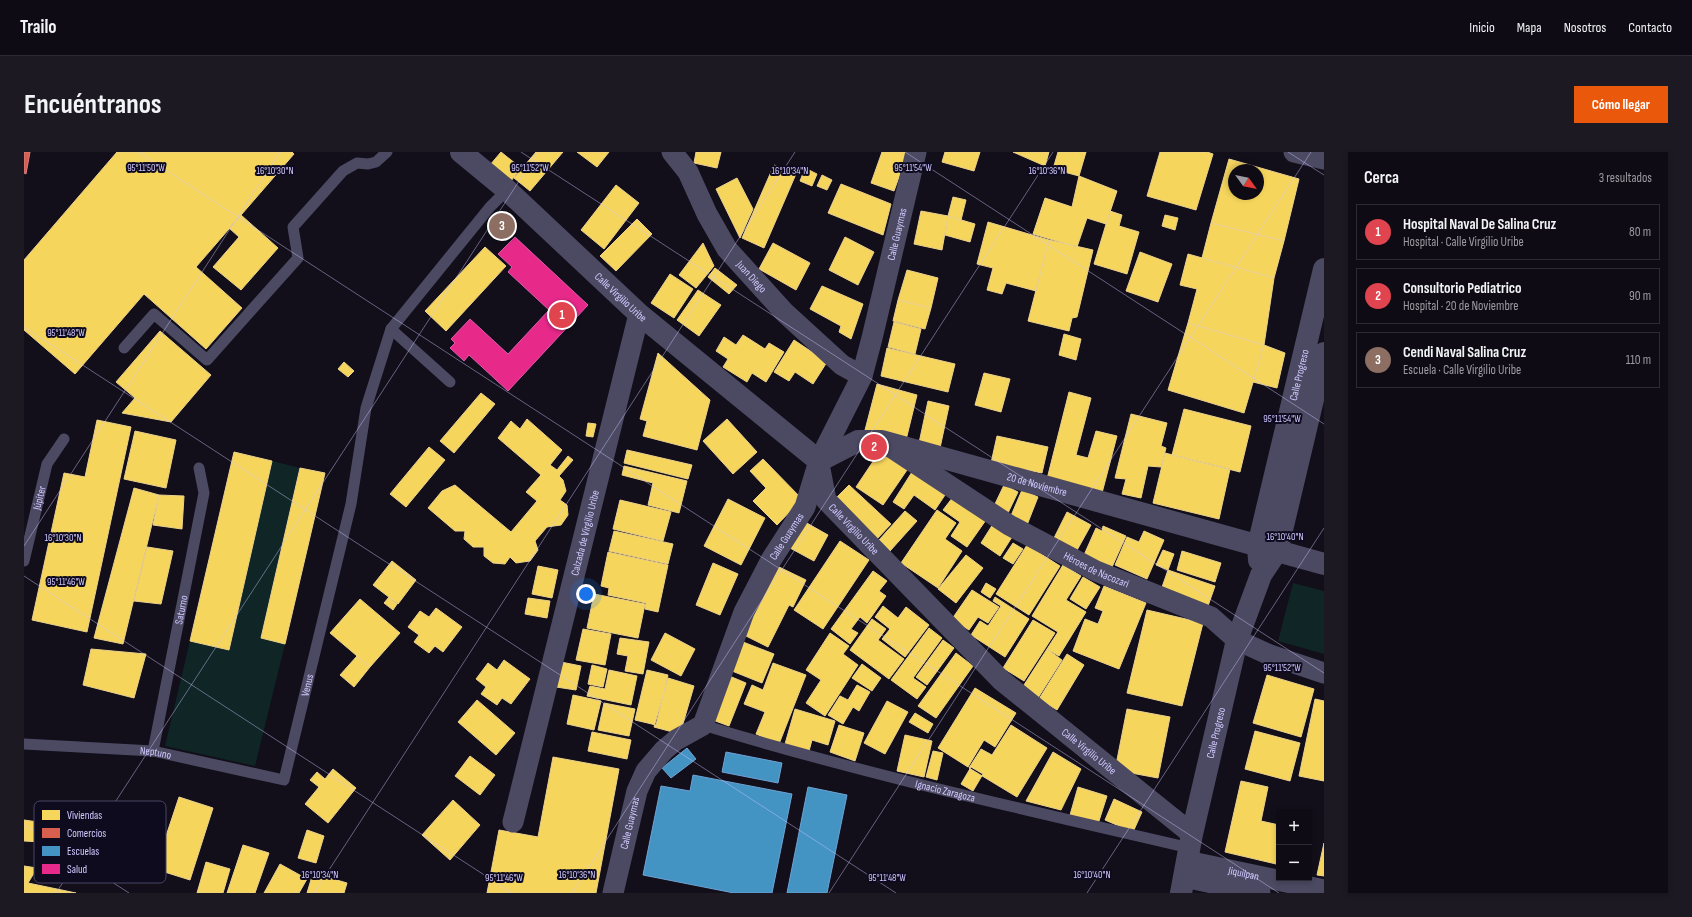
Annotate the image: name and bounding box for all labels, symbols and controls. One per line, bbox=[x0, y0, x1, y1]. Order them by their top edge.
text: Trailo bbox=[20, 16, 57, 39]
text: Inicio bbox=[1469, 19, 1495, 36]
text: Mapa bbox=[1517, 19, 1542, 36]
text: Nosotros bbox=[1564, 19, 1606, 36]
text: Contacto bbox=[1628, 19, 1672, 36]
button: Cómo llegar bbox=[1574, 86, 1668, 123]
text: Encuéntranos bbox=[24, 88, 162, 121]
text: 95°11'50"W bbox=[127, 162, 165, 174]
text: 95°11'52"W bbox=[511, 162, 549, 174]
text: 95°11'54"W bbox=[894, 162, 932, 174]
north arrow bbox=[1228, 164, 1264, 200]
text: 16°10'30"N bbox=[256, 165, 294, 177]
text: 16°10'34"N bbox=[772, 165, 808, 177]
text: 16°10'36"N bbox=[1029, 165, 1065, 177]
text: Cerca bbox=[1364, 168, 1399, 188]
text: 3 resultados bbox=[1599, 170, 1652, 186]
street label: Calle Guaymas bbox=[884, 207, 909, 262]
pin: 3 bbox=[489, 211, 515, 241]
text: Hospital Naval De Salina Cruz bbox=[1403, 215, 1556, 234]
text: 1 bbox=[1375, 224, 1381, 240]
text: 80 m bbox=[1629, 224, 1651, 240]
text: Hospital · Calle Virgilio Uribe bbox=[1403, 234, 1524, 250]
street label: Juan Diego bbox=[733, 257, 770, 295]
street label: Calle Virgilio Uribe bbox=[592, 270, 650, 324]
text: Consultorio Pediatrico bbox=[1403, 279, 1522, 298]
text: 2 bbox=[1375, 288, 1381, 304]
text: 90 m bbox=[1629, 288, 1651, 304]
text: Hospital · 20 de Noviembre bbox=[1403, 298, 1519, 314]
pin: 1 bbox=[549, 300, 575, 330]
text: 95°11'48"W bbox=[47, 327, 85, 339]
text: Cendi Naval Salina Cruz bbox=[1403, 343, 1526, 362]
street label: Calle Progreso bbox=[1286, 348, 1311, 402]
text: 3 bbox=[1375, 352, 1381, 368]
text: 110 m bbox=[1626, 352, 1651, 368]
text: Escuela · Calle Virgilio Uribe bbox=[1403, 362, 1521, 378]
text: 95°11'54"W bbox=[1263, 413, 1301, 425]
pin: 2 bbox=[861, 432, 887, 462]
street label: 20 de Noviembre bbox=[1006, 470, 1069, 499]
street label: Júpiter bbox=[30, 484, 48, 512]
street label: Calzada de Virgilio Uribe bbox=[568, 489, 602, 577]
street label: Calle Virgilio Uribe bbox=[826, 501, 882, 557]
street label: Calle Guaymas bbox=[766, 510, 806, 562]
text: 16°10'40"N bbox=[1266, 531, 1304, 543]
text: 16°10'30"N bbox=[44, 532, 82, 544]
street label: Héroes de Nacozari bbox=[1062, 549, 1131, 590]
text: 95°11'46"W bbox=[47, 576, 85, 588]
your location bbox=[576, 584, 596, 604]
street label: Saturno bbox=[172, 594, 190, 625]
text: 95°11'52"W bbox=[1263, 662, 1301, 674]
street label: Venus bbox=[298, 673, 316, 697]
street label: Calle Progreso bbox=[1203, 705, 1228, 760]
street label: Calle Virgilio Uribe bbox=[1059, 725, 1119, 777]
street label: Neptuno bbox=[140, 744, 173, 761]
street label: Ignacio Zaragoza bbox=[914, 777, 977, 804]
street label: Calle Guaymas bbox=[617, 795, 642, 850]
legend bbox=[34, 801, 166, 883]
text: Viviendas bbox=[67, 809, 102, 822]
map controls bbox=[1276, 809, 1312, 881]
button: + bbox=[1276, 809, 1312, 845]
text: Comercios bbox=[67, 827, 106, 840]
text: Escuelas bbox=[67, 845, 99, 858]
button: − bbox=[1276, 845, 1312, 881]
text: Salud bbox=[67, 863, 88, 876]
street label: Jiquilpan bbox=[1226, 863, 1261, 883]
text: 16°10'34"N bbox=[302, 869, 338, 881]
text: 16°10'36"N bbox=[559, 869, 595, 881]
text: 16°10'40"N bbox=[1073, 869, 1111, 881]
text: 95°11'46"W bbox=[485, 872, 523, 884]
text: 95°11'48"W bbox=[868, 872, 906, 884]

